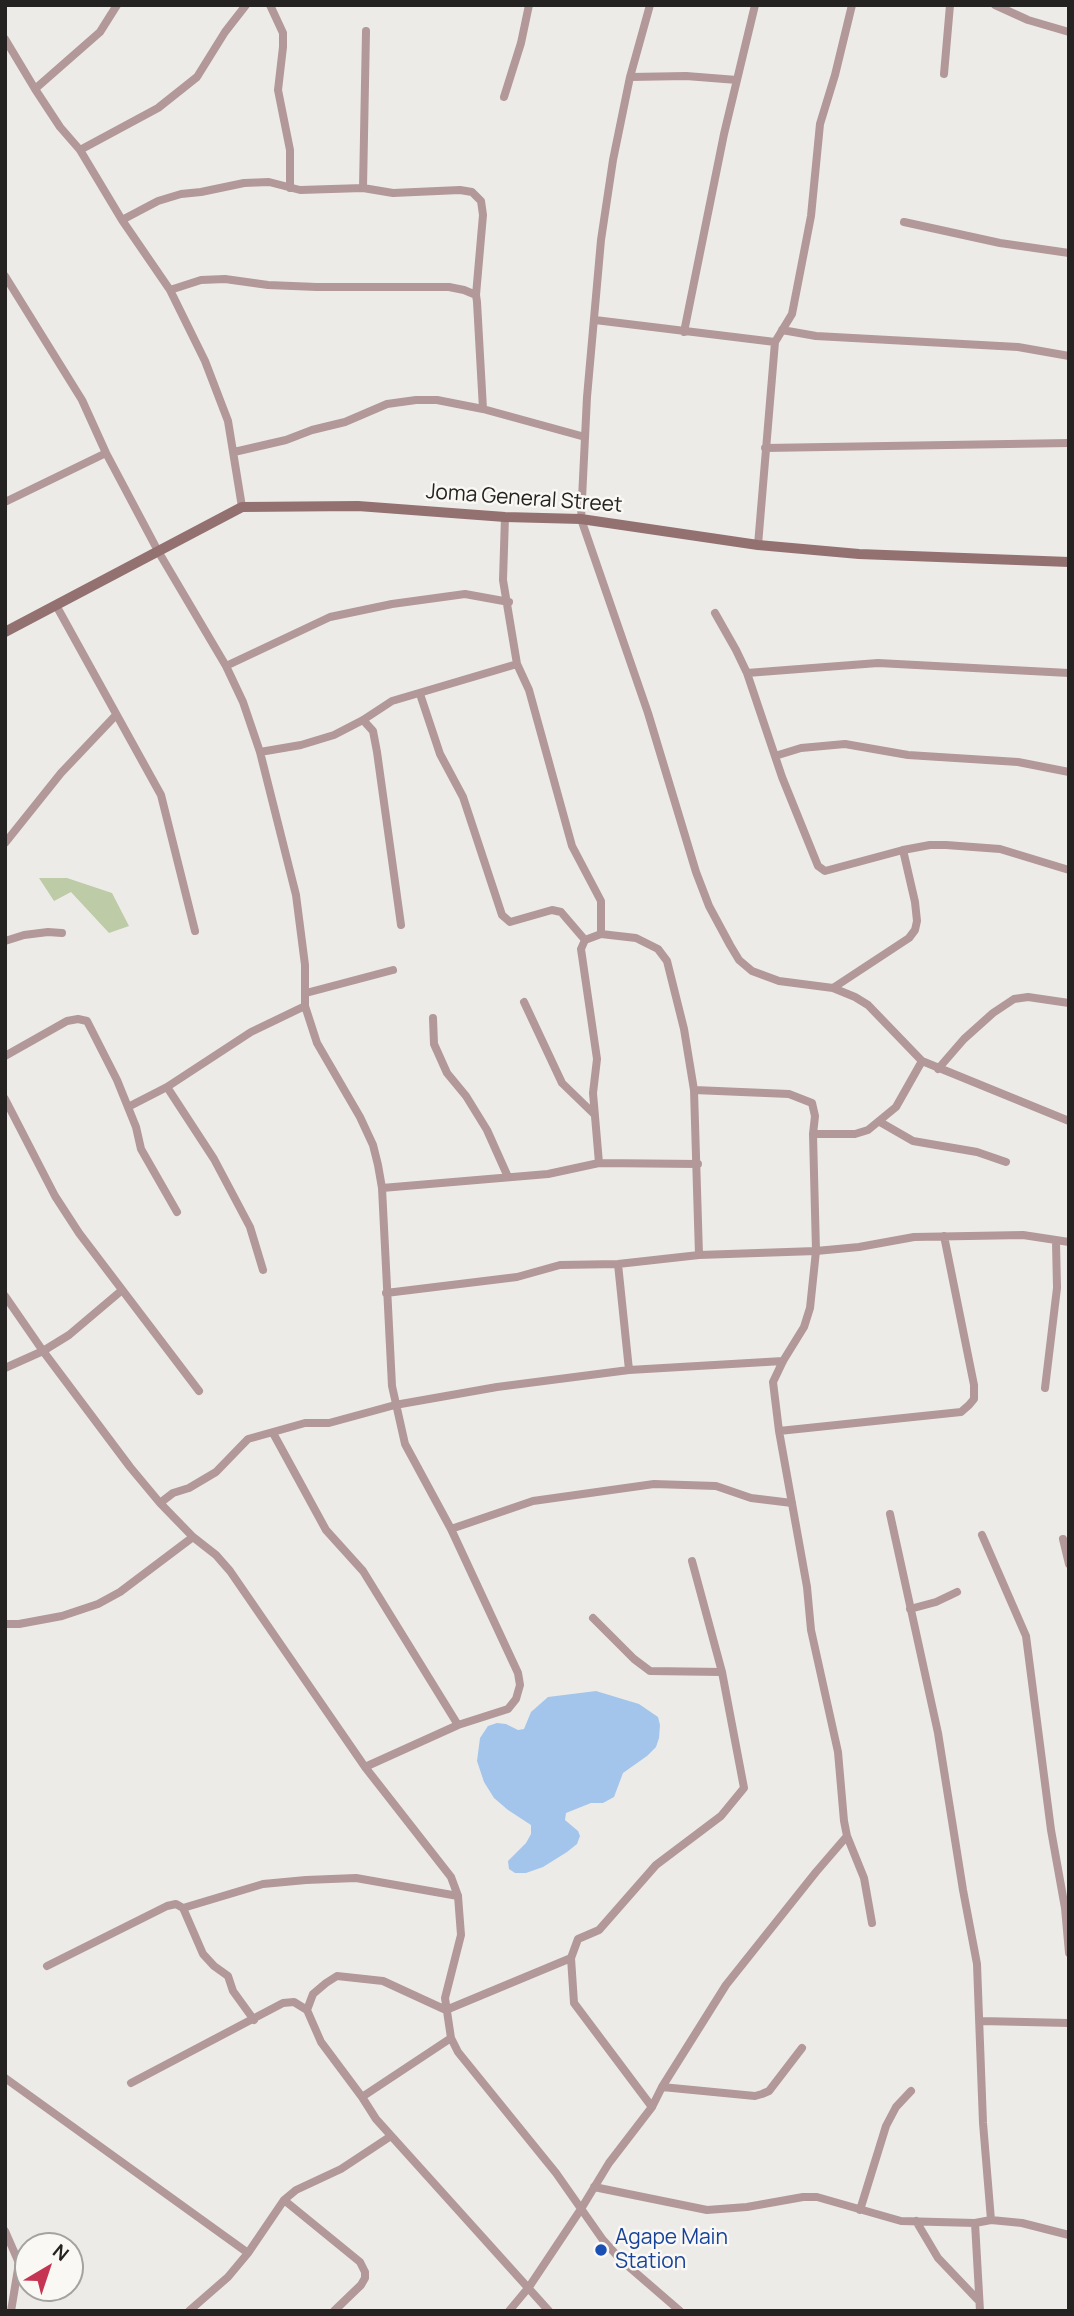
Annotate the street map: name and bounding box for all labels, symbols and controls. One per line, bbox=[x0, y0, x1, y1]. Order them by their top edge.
street label: Joma General Street bbox=[425, 480, 623, 518]
place label: Agape Main Station bbox=[615, 2225, 728, 2275]
north arrow bbox=[14, 2232, 84, 2302]
text: N bbox=[47, 2238, 74, 2267]
marker: Agape Main Station bbox=[593, 2242, 609, 2258]

